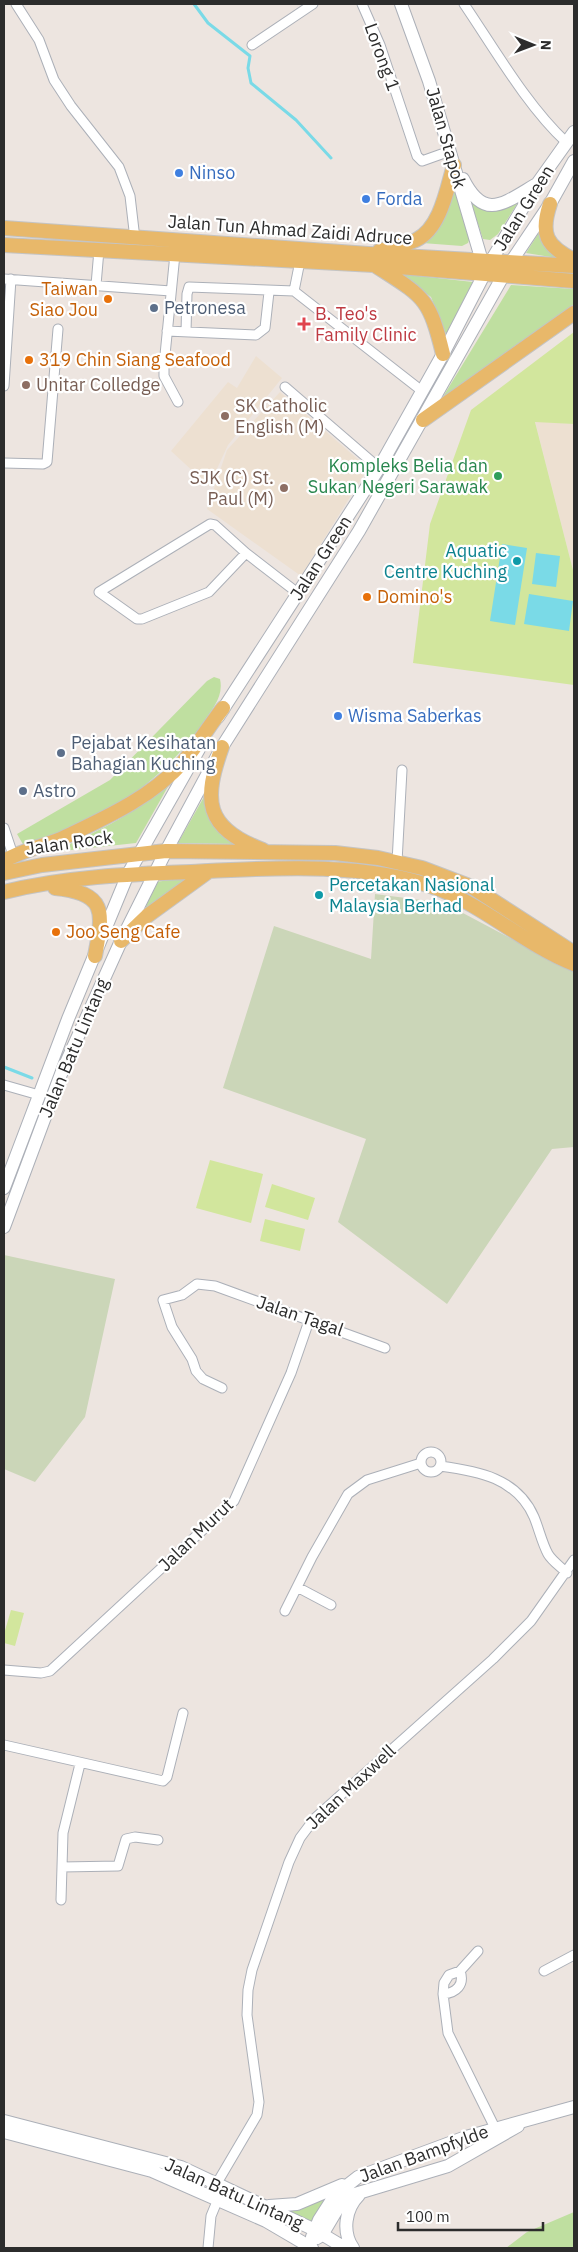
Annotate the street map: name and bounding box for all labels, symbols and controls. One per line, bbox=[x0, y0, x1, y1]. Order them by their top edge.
street label: Lorong 1 bbox=[360, 20, 405, 94]
north arrow bbox=[508, 20, 558, 70]
text: N bbox=[537, 40, 555, 50]
street label: Jalan Stapok bbox=[421, 85, 472, 192]
place label: Ninso bbox=[189, 161, 235, 184]
street label: Jalan Green bbox=[488, 161, 559, 255]
marker: Ninso bbox=[173, 167, 185, 179]
place label: Forda bbox=[376, 187, 423, 210]
marker: Forda bbox=[360, 193, 372, 205]
street label: Jalan Tun Ahmad Zaidi Adruce bbox=[167, 209, 413, 250]
place label: Taiwan Siao Jou bbox=[30, 277, 98, 321]
marker: Taiwan Siao Jou bbox=[102, 293, 114, 305]
place label: Petronesa bbox=[164, 296, 246, 319]
marker: Petronesa bbox=[148, 302, 160, 314]
place label: B. Teo's Family Clinic bbox=[315, 302, 416, 346]
marker: B. Teo's Family Clinic bbox=[297, 317, 311, 331]
place label: 319 Chin Siang Seafood bbox=[39, 348, 231, 371]
marker: 319 Chin Siang Seafood bbox=[23, 354, 35, 366]
place label: Unitar Colledge bbox=[36, 373, 160, 396]
marker: Unitar Colledge bbox=[20, 379, 32, 391]
place label: SK Catholic English (M) bbox=[235, 394, 327, 438]
marker: SK Catholic English (M) bbox=[219, 410, 231, 422]
place label: Kompleks Belia dan Sukan Negeri Sarawak bbox=[308, 454, 489, 498]
place label: SJK (C) St. Paul (M) bbox=[190, 466, 274, 510]
marker: Kompleks Belia dan Sukan Negeri Sarawak bbox=[492, 470, 504, 482]
marker: SJK (C) St. Paul (M) bbox=[278, 482, 290, 494]
street label: Jalan Green bbox=[285, 511, 357, 605]
place label: Aquatic Centre Kuching bbox=[384, 539, 507, 583]
marker: Aquatic Centre Kuching bbox=[511, 555, 523, 567]
place label: Domino's bbox=[377, 585, 452, 608]
marker: Domino's bbox=[361, 591, 373, 603]
place label: Wisma Saberkas bbox=[348, 704, 482, 727]
marker: Wisma Saberkas bbox=[332, 710, 344, 722]
place label: Pejabat Kesihatan Bahagian Kuching bbox=[71, 731, 216, 775]
marker: Pejabat Kesihatan Bahagian Kuching bbox=[55, 747, 67, 759]
place label: Astro bbox=[33, 779, 76, 802]
marker: Astro bbox=[17, 785, 29, 797]
street label: Jalan Rock bbox=[24, 825, 114, 860]
place label: Percetakan Nasional Malaysia Berhad bbox=[329, 873, 495, 917]
marker: Percetakan Nasional Malaysia Berhad bbox=[313, 889, 325, 901]
place label: Joo Seng Cafe bbox=[66, 920, 180, 943]
marker: Joo Seng Cafe bbox=[50, 926, 62, 938]
street label: Jalan Batu Lintang bbox=[34, 974, 113, 1121]
street label: Jalan Tagal bbox=[254, 1290, 347, 1341]
street label: Jalan Murut bbox=[153, 1493, 238, 1576]
street label: Jalan Maxwell bbox=[301, 1739, 400, 1834]
street label: Jalan Bampfylde bbox=[356, 2120, 491, 2187]
street label: Jalan Batu Lintang bbox=[161, 2153, 308, 2235]
scale bar bbox=[398, 2200, 543, 2232]
text: 100 m bbox=[406, 2207, 450, 2226]

